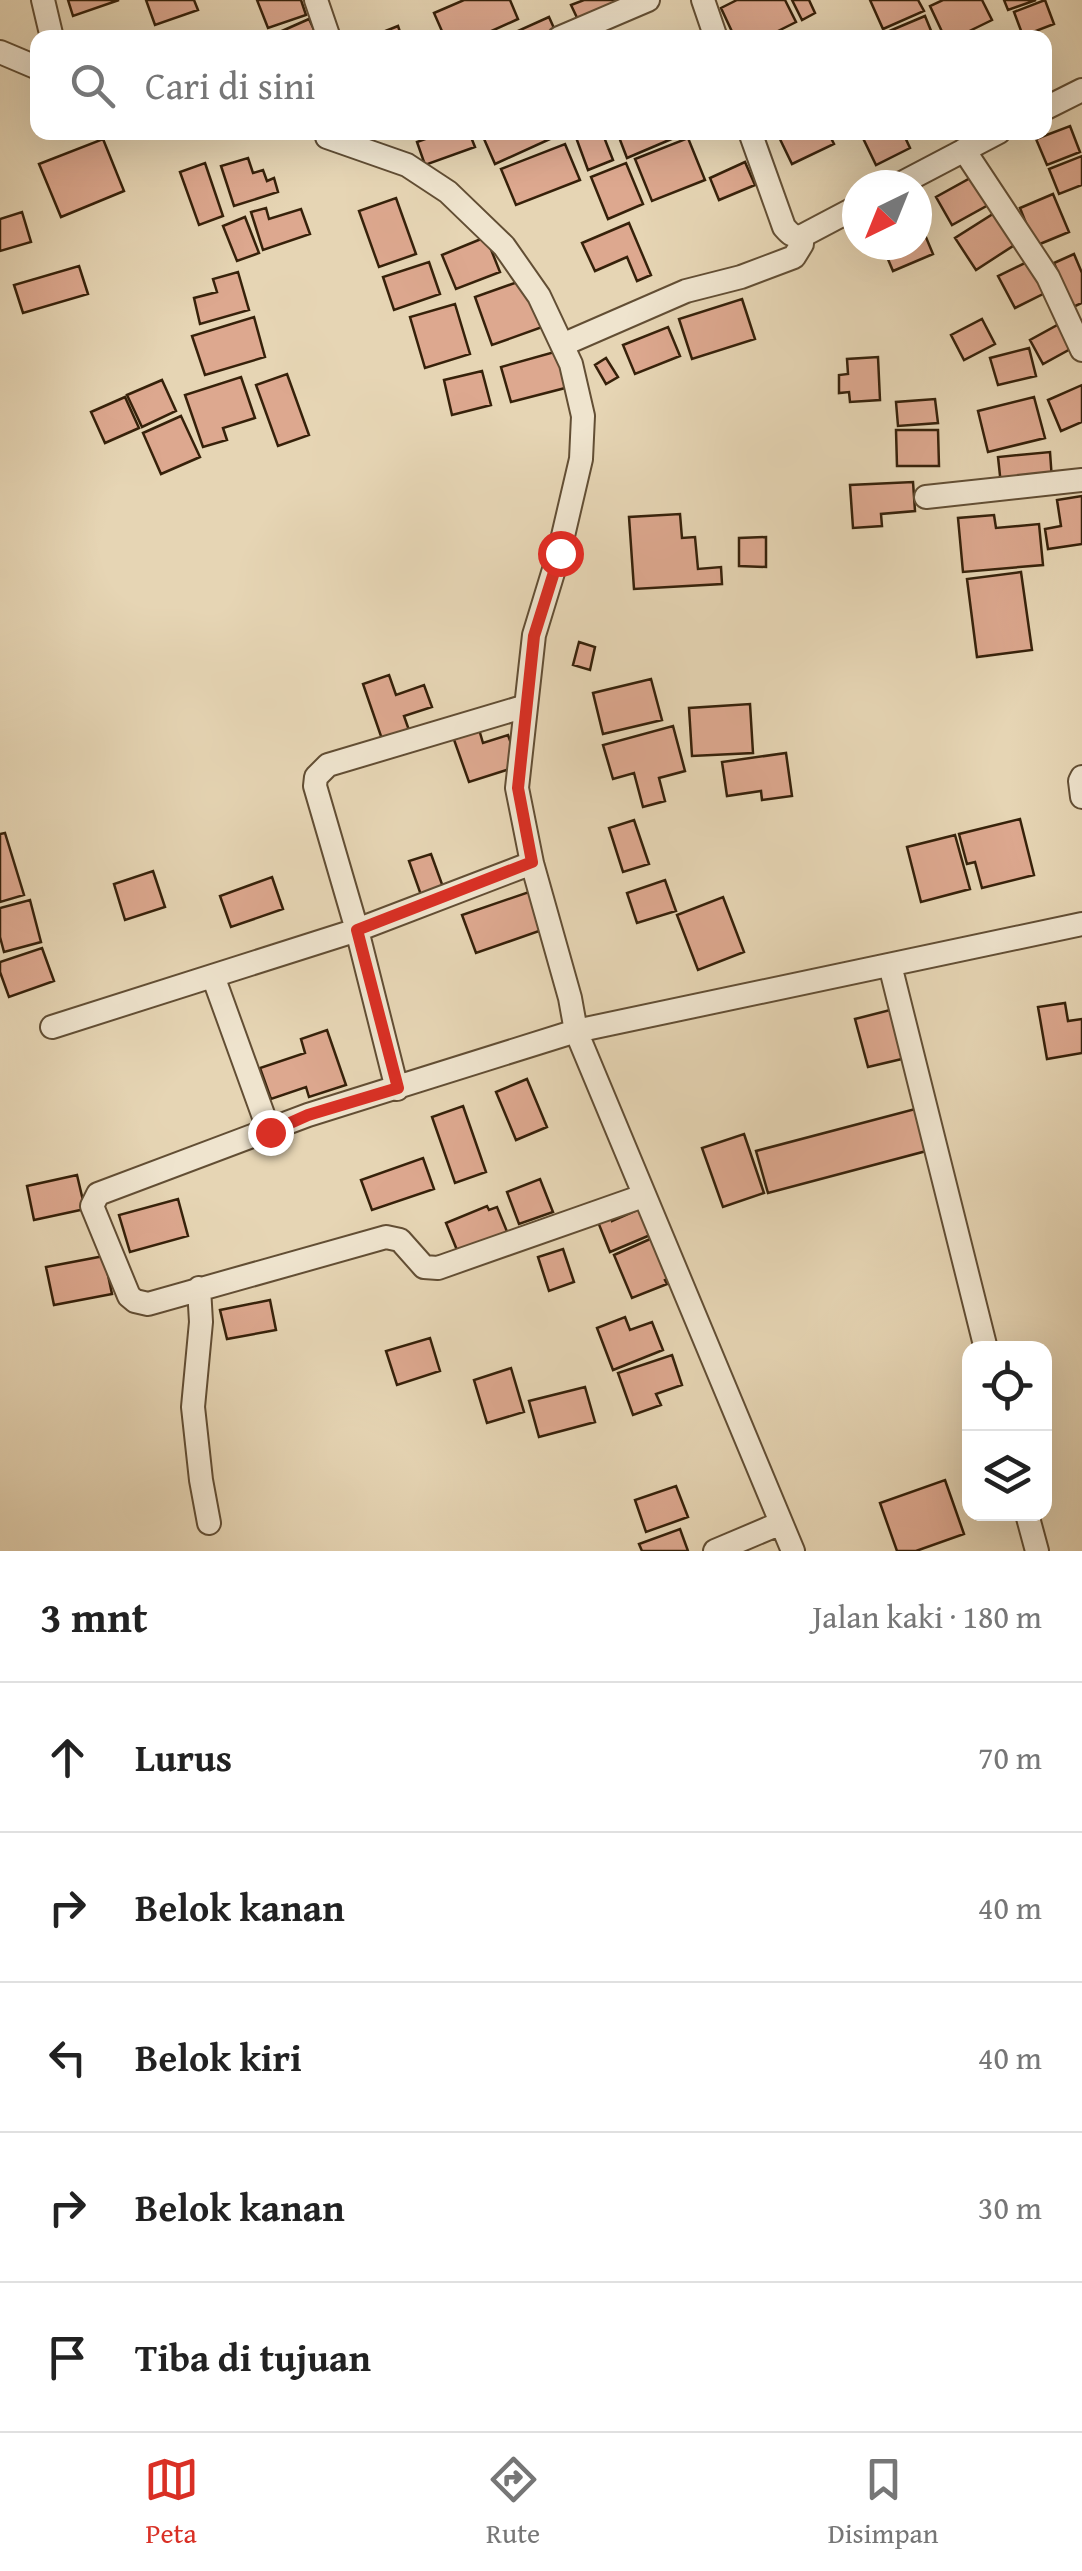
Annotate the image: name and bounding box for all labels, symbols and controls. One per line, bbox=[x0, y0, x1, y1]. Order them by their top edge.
search box bbox=[30, 30, 1052, 140]
text: Cari di sini bbox=[145, 57, 315, 113]
icon: search bbox=[65, 58, 120, 113]
north arrow bbox=[842, 170, 932, 260]
route start bbox=[538, 531, 584, 577]
route end bbox=[248, 1110, 294, 1156]
map controls bbox=[962, 1341, 1052, 1521]
button: locate bbox=[962, 1341, 1052, 1431]
button: layers bbox=[962, 1431, 1052, 1521]
text: 3 mnt bbox=[40, 1586, 148, 1647]
text: Jalan kaki · 180 m bbox=[812, 1593, 1042, 1640]
text: Lurus bbox=[135, 1729, 232, 1785]
icon: ahead bbox=[40, 1730, 95, 1785]
text: 70 m bbox=[978, 1734, 1042, 1781]
text: Belok kanan bbox=[135, 1879, 345, 1935]
icon: right bbox=[40, 1880, 95, 1935]
text: 40 m bbox=[978, 1884, 1042, 1931]
text: Belok kiri bbox=[135, 2029, 302, 2085]
icon: left bbox=[40, 2030, 95, 2085]
text: 40 m bbox=[978, 2034, 1042, 2081]
text: Belok kanan bbox=[135, 2179, 345, 2235]
icon: right bbox=[40, 2180, 95, 2235]
text: 30 m bbox=[978, 2184, 1042, 2231]
text: Tiba di tujuan bbox=[135, 2329, 371, 2385]
icon: arrive bbox=[40, 2330, 95, 2385]
tab: Peta bbox=[144, 2452, 199, 2553]
tab: Rute bbox=[486, 2452, 541, 2553]
tab: Disimpan bbox=[828, 2452, 938, 2553]

